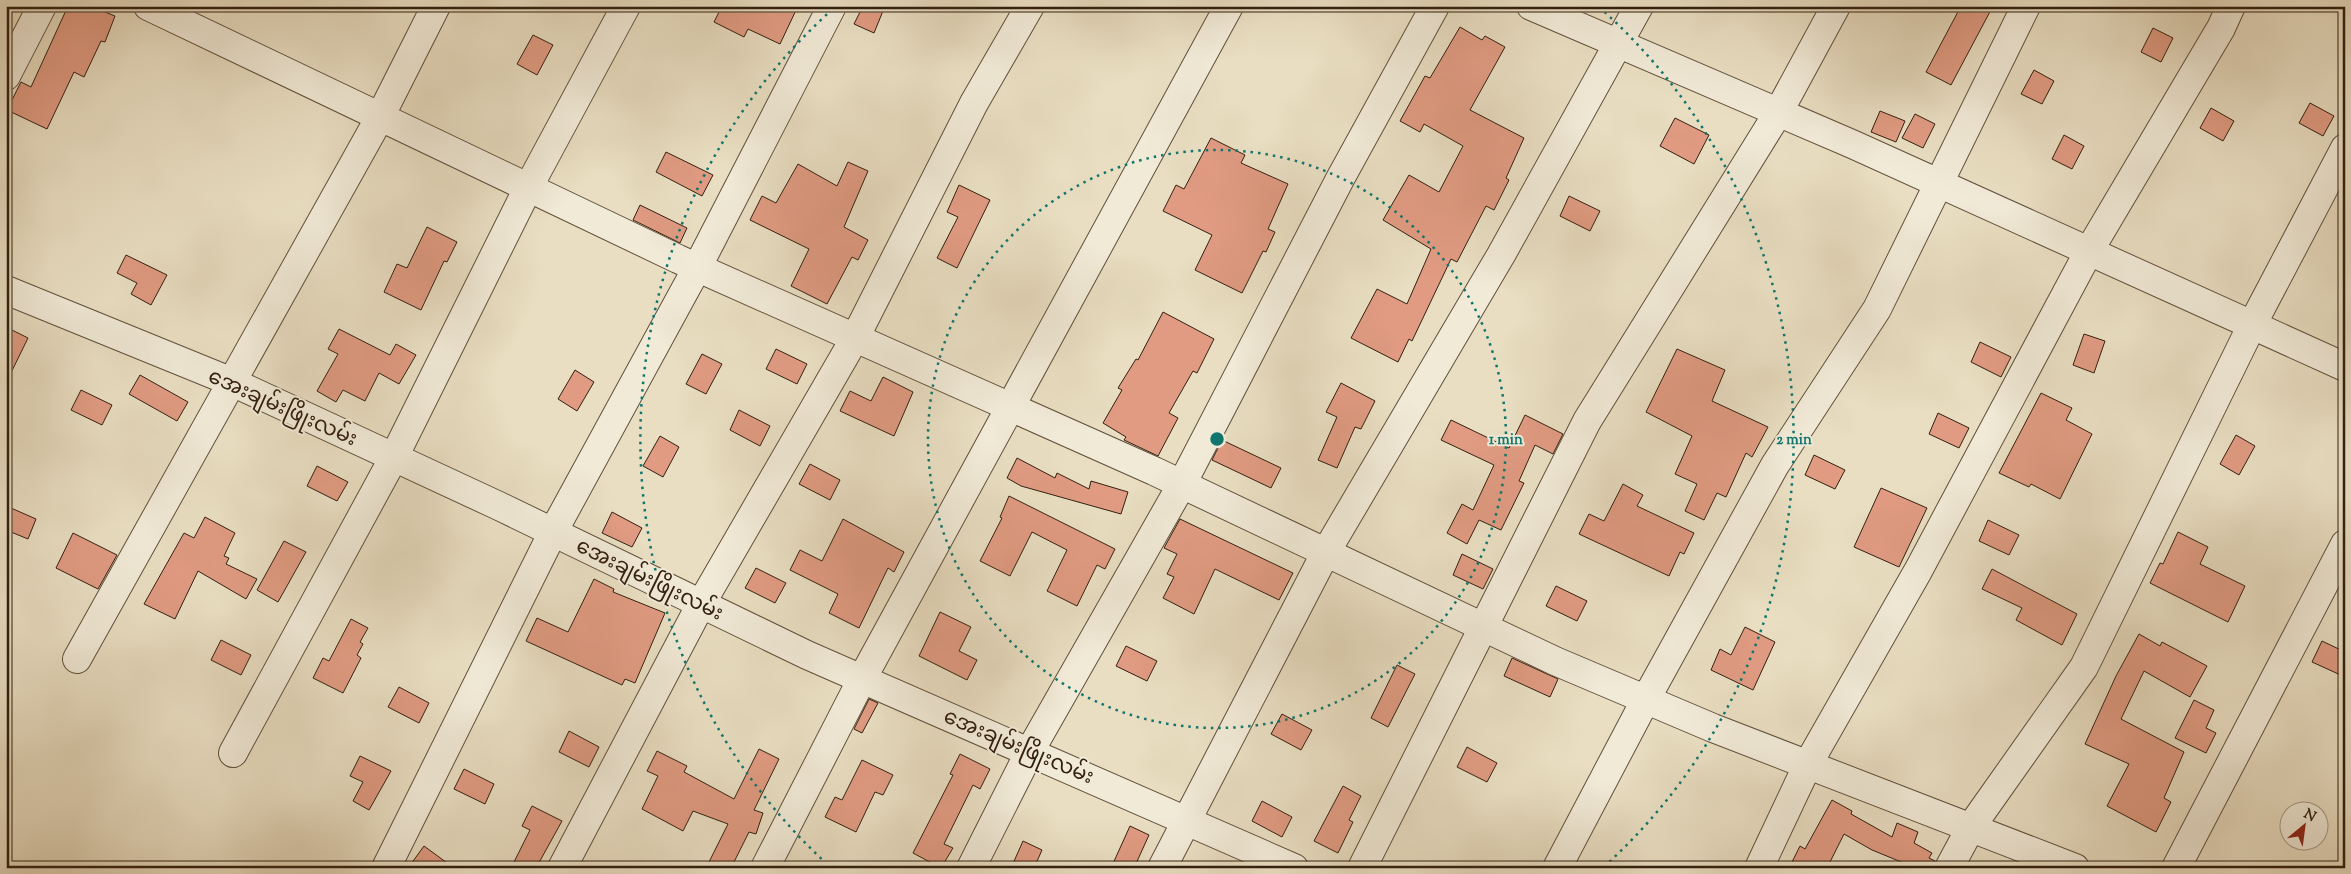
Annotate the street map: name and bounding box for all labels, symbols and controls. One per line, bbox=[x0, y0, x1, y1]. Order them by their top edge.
street label: အေးချမ်းဖြိုးလမ်း bbox=[202, 360, 363, 456]
centre of rings bbox=[1208, 430, 1226, 448]
text: 1 min bbox=[1489, 430, 1523, 451]
text: 2 min bbox=[1776, 430, 1812, 451]
street label: အေးချမ်းဖြိုးလမ်း bbox=[570, 529, 729, 630]
street label: အေးချမ်းဖြိုးလမ်း bbox=[938, 700, 1099, 794]
north arrow bbox=[2278, 802, 2328, 852]
text: N bbox=[2300, 805, 2319, 828]

